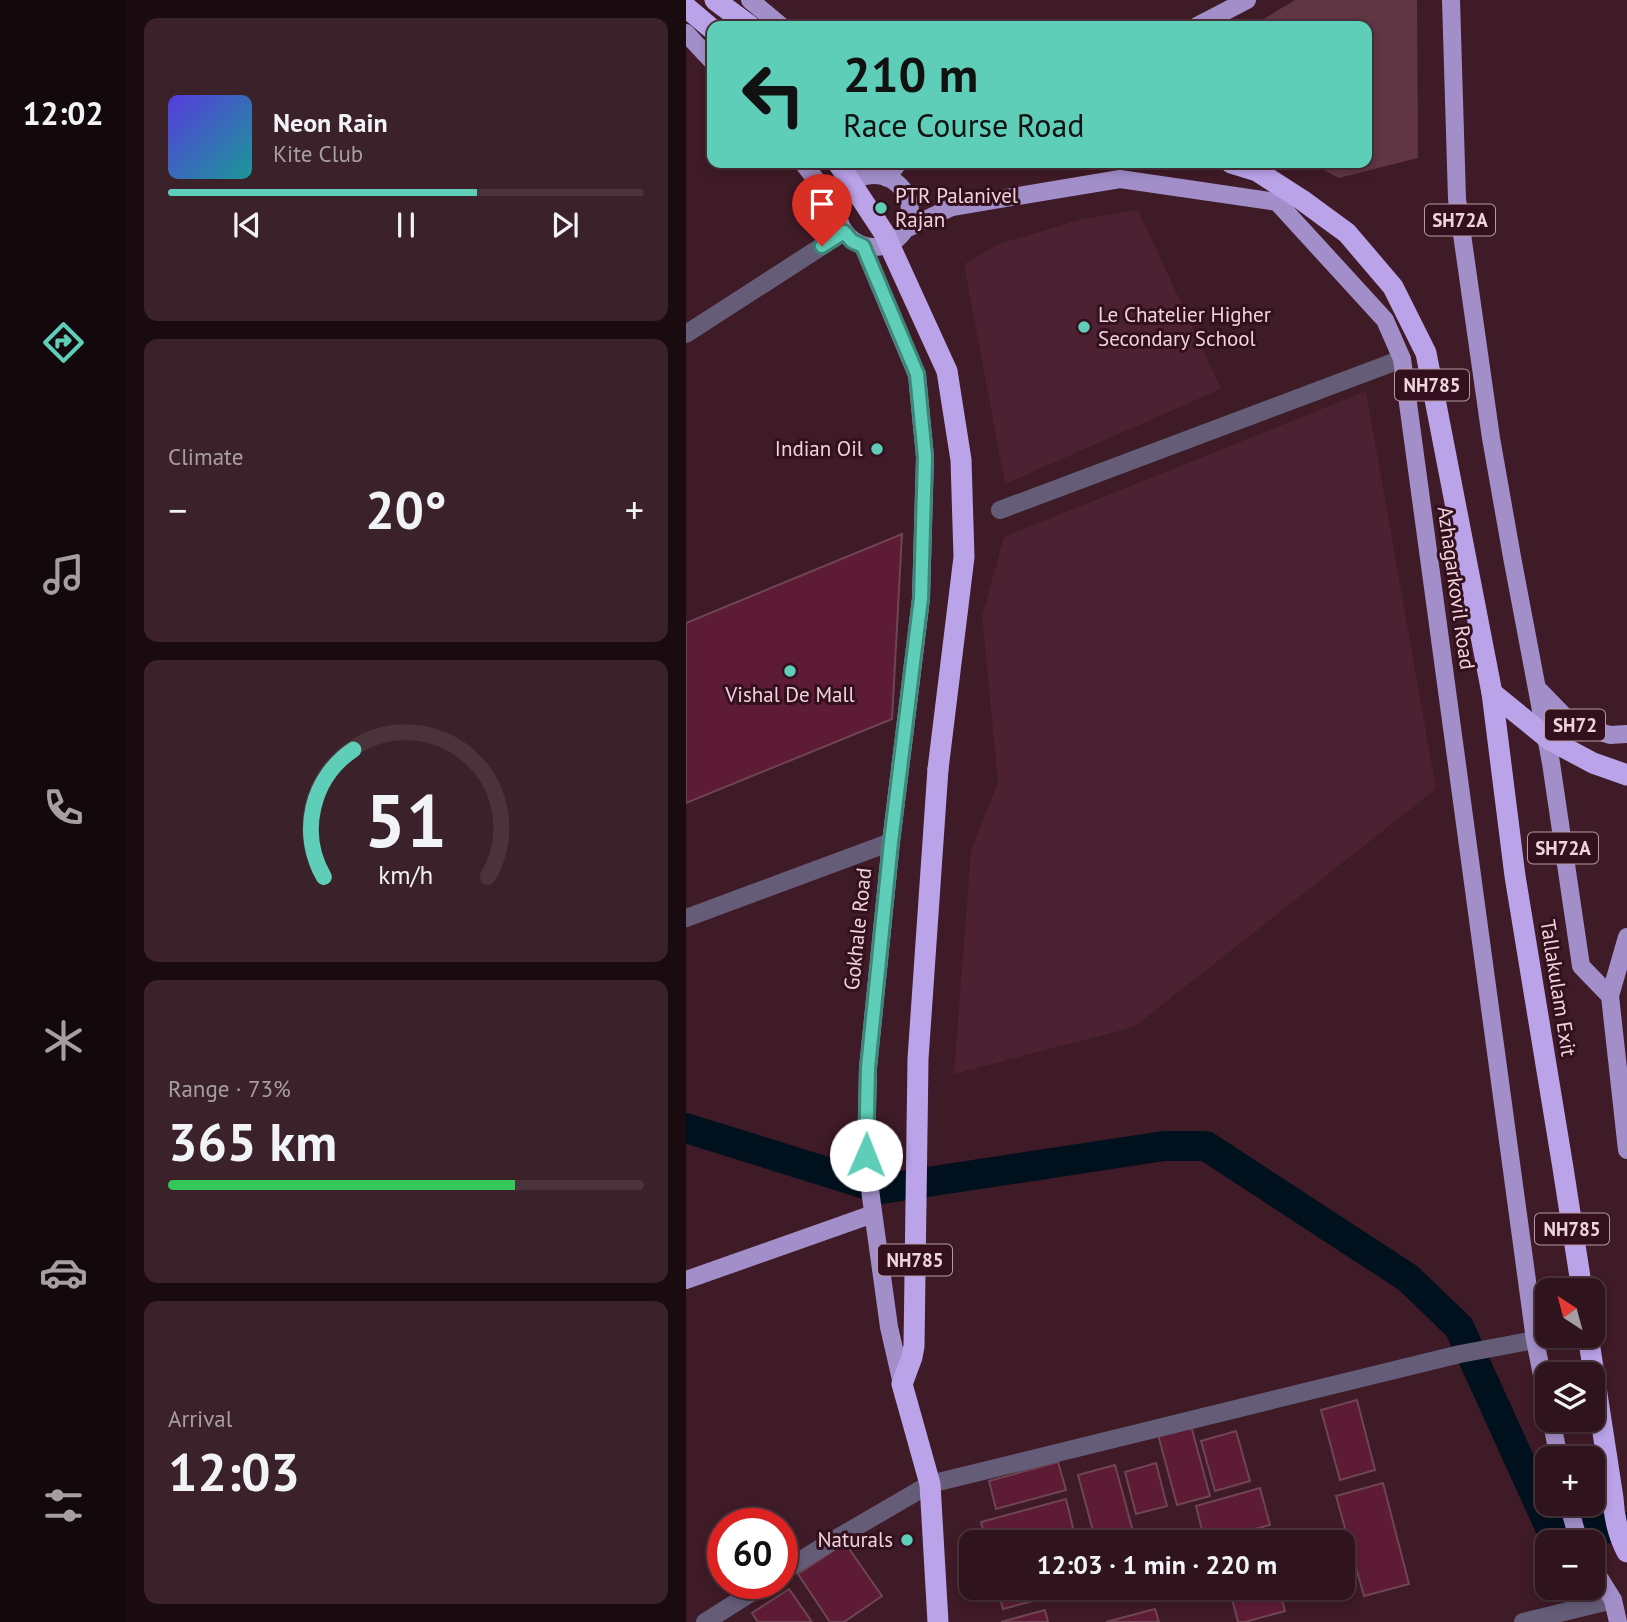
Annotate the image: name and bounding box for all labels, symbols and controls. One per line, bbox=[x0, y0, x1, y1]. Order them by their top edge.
text: 210 m bbox=[843, 42, 978, 106]
icon: left bbox=[728, 49, 819, 140]
text: 12:02 bbox=[22, 92, 104, 134]
text: Race Course Road bbox=[843, 104, 1085, 146]
text: Neon Rain bbox=[273, 106, 388, 139]
text: Kite Club bbox=[273, 139, 363, 168]
pin bbox=[792, 174, 852, 246]
place label: PTR Palanivel Rajan bbox=[895, 182, 1018, 233]
icon: arrive bbox=[803, 185, 841, 223]
marker: PTR Palanivel Rajan bbox=[873, 200, 889, 216]
road number: SH72A bbox=[1425, 204, 1495, 235]
icon: previous bbox=[228, 206, 266, 244]
icon: pause bbox=[387, 206, 425, 244]
icon: next bbox=[546, 206, 584, 244]
place label: Le Chatelier Higher Secondary School bbox=[1098, 301, 1271, 352]
icon: directions bbox=[39, 318, 88, 367]
marker: Le Chatelier Higher Secondary School bbox=[1076, 319, 1092, 335]
road number: NH785 bbox=[1395, 370, 1469, 400]
place label: Indian Oil bbox=[775, 435, 863, 462]
marker: Indian Oil bbox=[869, 441, 885, 457]
text: Climate bbox=[168, 442, 243, 471]
text: 20° bbox=[365, 476, 447, 543]
text: − bbox=[168, 485, 187, 534]
text: + bbox=[625, 485, 644, 534]
street label: Azhagarkovil Road bbox=[1432, 505, 1481, 671]
icon: music bbox=[39, 550, 88, 599]
marker: Vishal De Mall bbox=[782, 663, 798, 679]
place label: Vishal De Mall bbox=[724, 681, 855, 708]
road number: SH72 bbox=[1545, 710, 1605, 740]
text: 51 bbox=[365, 773, 447, 867]
icon: phone bbox=[39, 783, 88, 832]
road number: SH72A bbox=[1528, 832, 1598, 863]
text: km/h bbox=[379, 859, 433, 891]
street label: Gokhale Road bbox=[838, 866, 877, 991]
street label: Tallakulam Exit bbox=[1534, 918, 1583, 1058]
icon: climate bbox=[39, 1016, 88, 1065]
text: Range · 73% bbox=[168, 1074, 291, 1103]
text: 365 km bbox=[168, 1108, 337, 1175]
position arrow bbox=[829, 1118, 903, 1192]
road number: NH785 bbox=[1535, 1214, 1609, 1245]
road number: NH785 bbox=[878, 1244, 952, 1276]
icon: car bbox=[39, 1248, 88, 1297]
north arrow bbox=[1535, 1278, 1605, 1348]
map controls bbox=[1535, 1278, 1605, 1600]
button: layers bbox=[1535, 1362, 1605, 1432]
text: Arrival bbox=[168, 1404, 232, 1433]
text: 12:03 bbox=[168, 1438, 300, 1505]
button: + bbox=[1535, 1446, 1605, 1516]
icon: filters bbox=[39, 1481, 88, 1530]
speed limit sign: 60 bbox=[707, 1508, 798, 1599]
place label: Naturals bbox=[817, 1526, 893, 1553]
button: − bbox=[1535, 1530, 1605, 1600]
marker: Naturals bbox=[899, 1532, 915, 1548]
text: 12:03 · 1 min · 220 m bbox=[1037, 1548, 1277, 1581]

